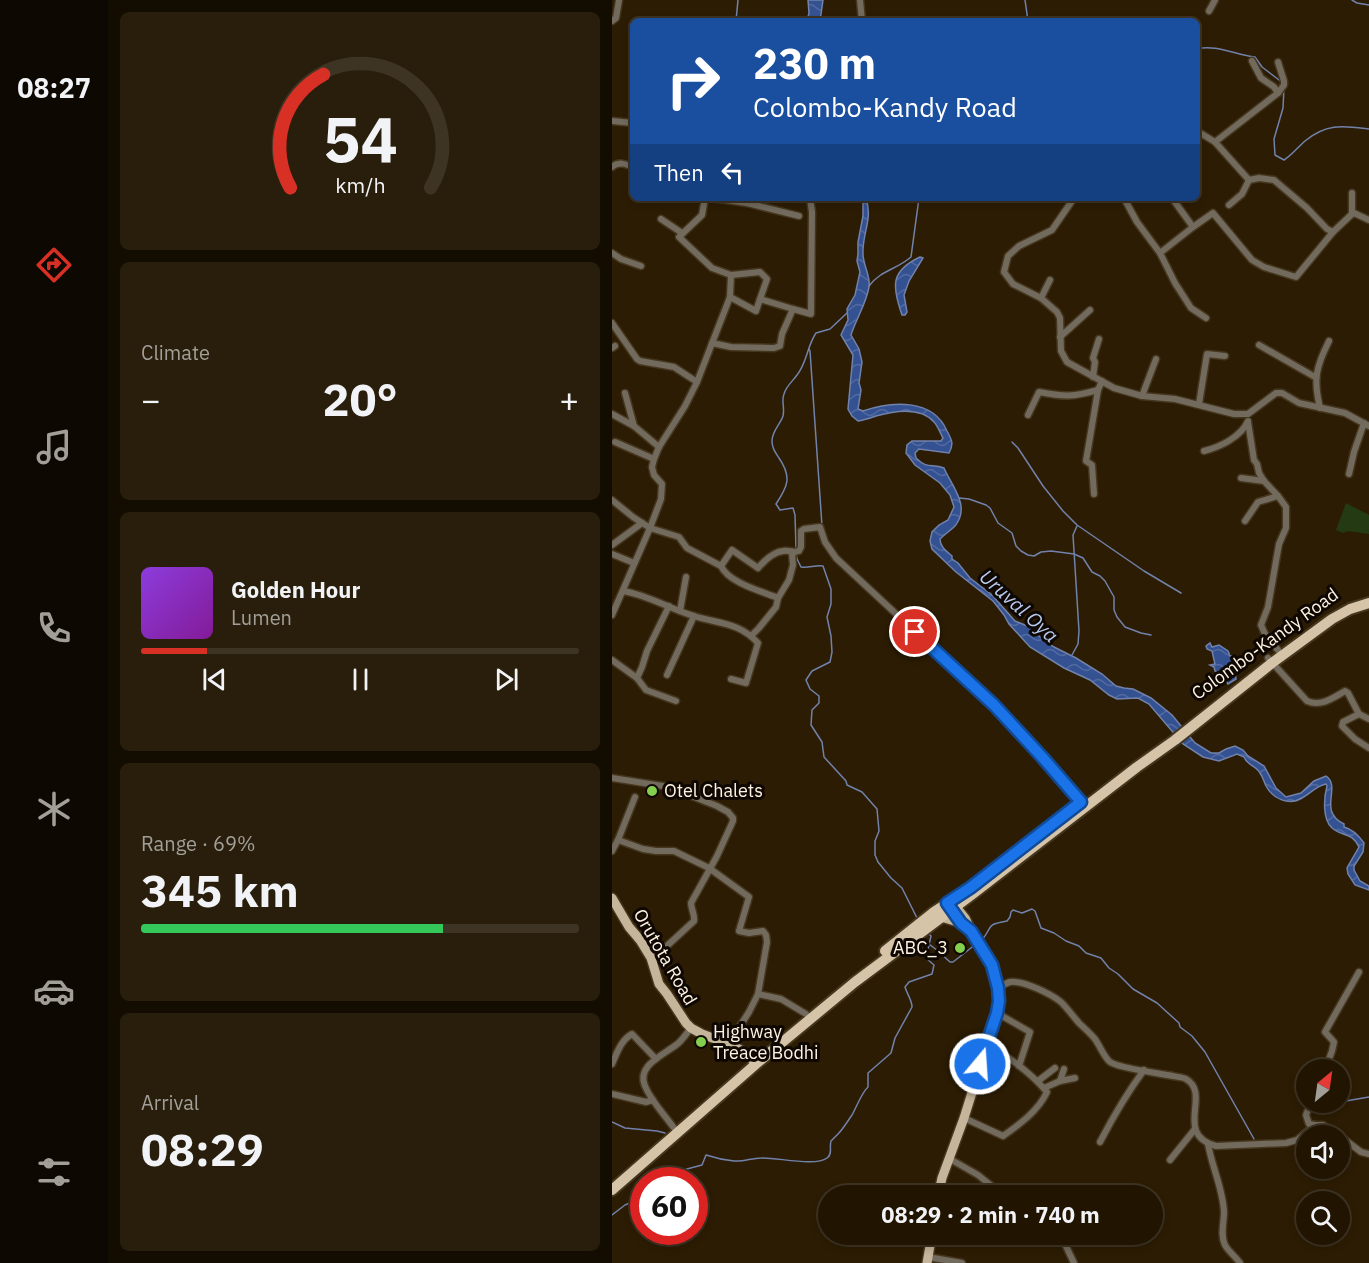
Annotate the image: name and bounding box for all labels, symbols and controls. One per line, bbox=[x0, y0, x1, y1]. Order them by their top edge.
text: 230 m bbox=[753, 36, 876, 91]
icon: right bbox=[654, 42, 732, 120]
text: 08:27 bbox=[17, 70, 91, 105]
text: Colombo-Kandy Road bbox=[753, 89, 1017, 124]
text: 54 bbox=[323, 98, 397, 179]
icon: left bbox=[716, 156, 749, 189]
text: Then bbox=[654, 158, 704, 187]
text: km/h bbox=[335, 171, 385, 199]
icon: directions bbox=[33, 244, 75, 286]
text: Climate bbox=[141, 339, 210, 366]
text: 20° bbox=[322, 370, 398, 428]
text: − bbox=[141, 378, 161, 421]
text: + bbox=[559, 378, 579, 421]
icon: music bbox=[33, 426, 75, 468]
water label: Uruval Oya bbox=[974, 563, 1065, 648]
text: Golden Hour bbox=[231, 575, 360, 604]
street label: Colombo-Kandy Road bbox=[1187, 583, 1343, 705]
text: Lumen bbox=[231, 604, 292, 631]
pin bbox=[889, 606, 940, 657]
icon: phone bbox=[33, 607, 75, 649]
icon: arrive bbox=[898, 615, 931, 648]
icon: previous bbox=[198, 663, 231, 696]
icon: pause bbox=[344, 663, 377, 696]
icon: next bbox=[490, 663, 523, 696]
place label: Otel Chalets bbox=[664, 779, 763, 802]
marker: Otel Chalets bbox=[645, 784, 659, 798]
icon: climate bbox=[33, 788, 75, 830]
text: Range · 69% bbox=[141, 830, 256, 857]
text: 345 km bbox=[141, 861, 299, 919]
street label: Orutota Road bbox=[629, 904, 702, 1009]
place label: ABC_3 bbox=[893, 936, 948, 959]
marker: ABC_3 bbox=[953, 941, 967, 955]
icon: car bbox=[33, 970, 75, 1012]
place label: Highway Treace Bodhi bbox=[713, 1020, 819, 1064]
position arrow bbox=[948, 1032, 1012, 1096]
marker: Highway Treace Bodhi bbox=[694, 1035, 708, 1049]
north arrow bbox=[1296, 1059, 1350, 1113]
map controls bbox=[1296, 1059, 1350, 1245]
text: Arrival bbox=[141, 1089, 199, 1116]
text: 08:29 bbox=[141, 1120, 264, 1178]
button: sound bbox=[1296, 1125, 1350, 1179]
icon: filters bbox=[33, 1151, 75, 1193]
speed limit sign: 60 bbox=[630, 1167, 708, 1245]
button: search bbox=[1296, 1191, 1350, 1245]
text: 08:29 · 2 min · 740 m bbox=[881, 1200, 1100, 1229]

